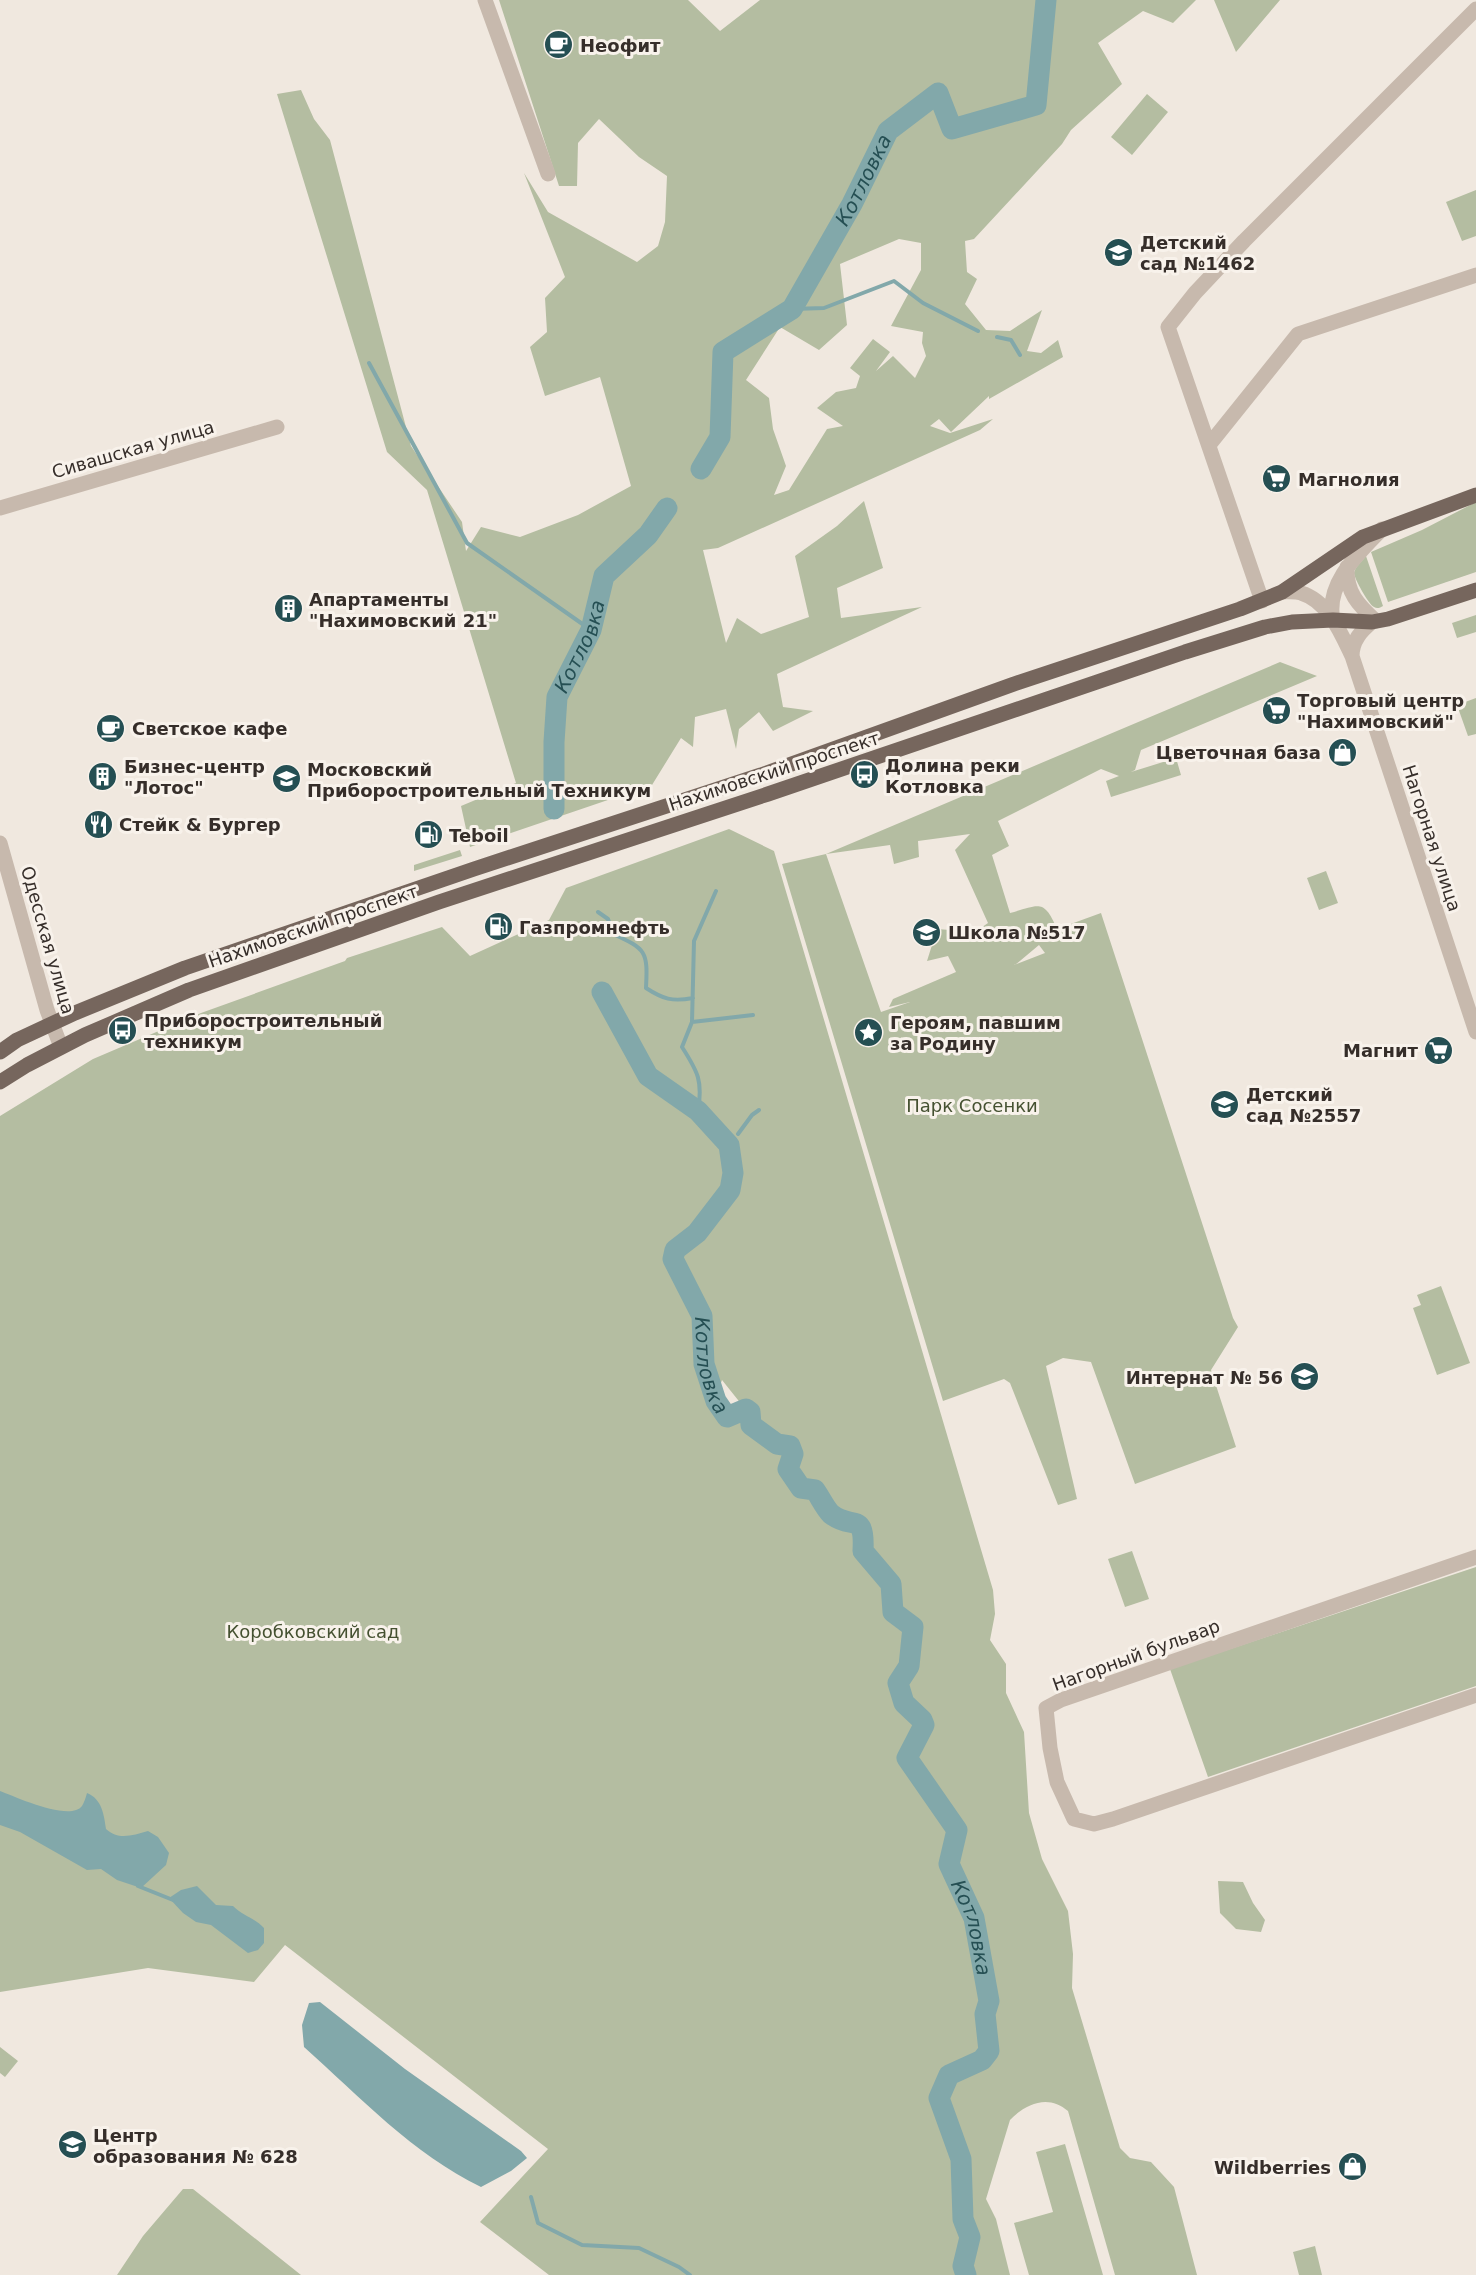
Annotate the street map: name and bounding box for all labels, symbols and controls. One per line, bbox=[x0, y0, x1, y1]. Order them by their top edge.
cafe icon: Неофит bbox=[543, 29, 575, 61]
place label: Неофит bbox=[580, 35, 661, 56]
water label: Котловка bbox=[830, 130, 896, 230]
place label: Детский сад №1462 bbox=[1140, 232, 1255, 274]
school or university icon: Детский сад №1462 bbox=[1103, 236, 1135, 268]
street label: Сивашская улица bbox=[49, 416, 217, 482]
supermarket icon: Магнолия bbox=[1261, 463, 1293, 495]
place label: Магнолия bbox=[1298, 469, 1400, 490]
place label: Апартаменты "Нахимовский 21" bbox=[309, 589, 497, 631]
building icon: Апартаменты "Нахимовский 21" bbox=[272, 593, 304, 625]
water label: Котловка bbox=[549, 598, 610, 697]
place label: Торговый центр "Нахимовский" bbox=[1297, 690, 1464, 732]
supermarket icon: Торговый центр "Нахимовский" bbox=[1260, 694, 1292, 726]
cafe icon: Светское кафе bbox=[95, 712, 127, 744]
place label: Светское кафе bbox=[132, 718, 287, 739]
street label: Нахимовский проспект bbox=[666, 727, 882, 815]
shop icon: Цветочная база bbox=[1326, 736, 1358, 768]
place label: Цветочная база bbox=[1156, 742, 1321, 763]
place label: Долина реки Котловка bbox=[885, 755, 1020, 797]
place label: Бизнес-центр "Лотос" bbox=[124, 756, 265, 798]
place label: Московский Приборостроительный Техникум bbox=[307, 759, 651, 801]
bus stop icon: Долина реки Котловка bbox=[848, 759, 880, 791]
building icon: Бизнес-центр "Лотос" bbox=[87, 760, 119, 792]
street label: Нагорная улица bbox=[1398, 762, 1466, 914]
school or university icon: Московский Приборостроительный Техникум bbox=[270, 763, 302, 795]
restaurant icon: Стейк & Бургер bbox=[82, 808, 114, 840]
place label: Стейк & Бургер bbox=[119, 814, 281, 835]
fuel station icon: Teboil bbox=[412, 819, 444, 851]
place label: Teboil bbox=[449, 825, 509, 846]
street label: Одесская улица bbox=[17, 864, 79, 1016]
street label: Нахимовский проспект bbox=[205, 880, 421, 972]
fuel station icon: Газпромнефть bbox=[482, 911, 514, 943]
school or university icon: Школа №517 bbox=[911, 916, 943, 948]
place label: Газпромнефть bbox=[519, 917, 670, 938]
place label: Школа №517 bbox=[948, 922, 1086, 943]
place label: Приборостроительный техникум bbox=[144, 1010, 382, 1052]
place label: Героям, павшим за Родину bbox=[890, 1012, 1061, 1054]
bus stop icon: Приборостроительный техникум bbox=[107, 1014, 139, 1046]
place icon: Героям, павшим за Родину bbox=[853, 1016, 885, 1048]
supermarket icon: Магнит bbox=[1423, 1034, 1455, 1066]
place label: Магнит bbox=[1343, 1040, 1419, 1061]
place label: Детский сад №2557 bbox=[1246, 1084, 1361, 1126]
school or university icon: Детский сад №2557 bbox=[1209, 1088, 1241, 1120]
park label: Парк Сосенки bbox=[906, 1095, 1038, 1116]
water label: Котловка bbox=[690, 1316, 733, 1419]
school or university icon: Интернат № 56 bbox=[1288, 1361, 1320, 1393]
place label: Интернат № 56 bbox=[1126, 1367, 1283, 1388]
street label: Нагорный бульвар bbox=[1049, 1615, 1223, 1695]
park label: Коробковский сад bbox=[226, 1621, 400, 1642]
water label: Котловка bbox=[946, 1876, 996, 1977]
place label: Центр образования № 628 bbox=[93, 2125, 298, 2167]
school or university icon: Центр образования № 628 bbox=[56, 2129, 88, 2161]
shop icon: Wildberries bbox=[1336, 2151, 1368, 2183]
place label: Wildberries bbox=[1214, 2157, 1331, 2178]

